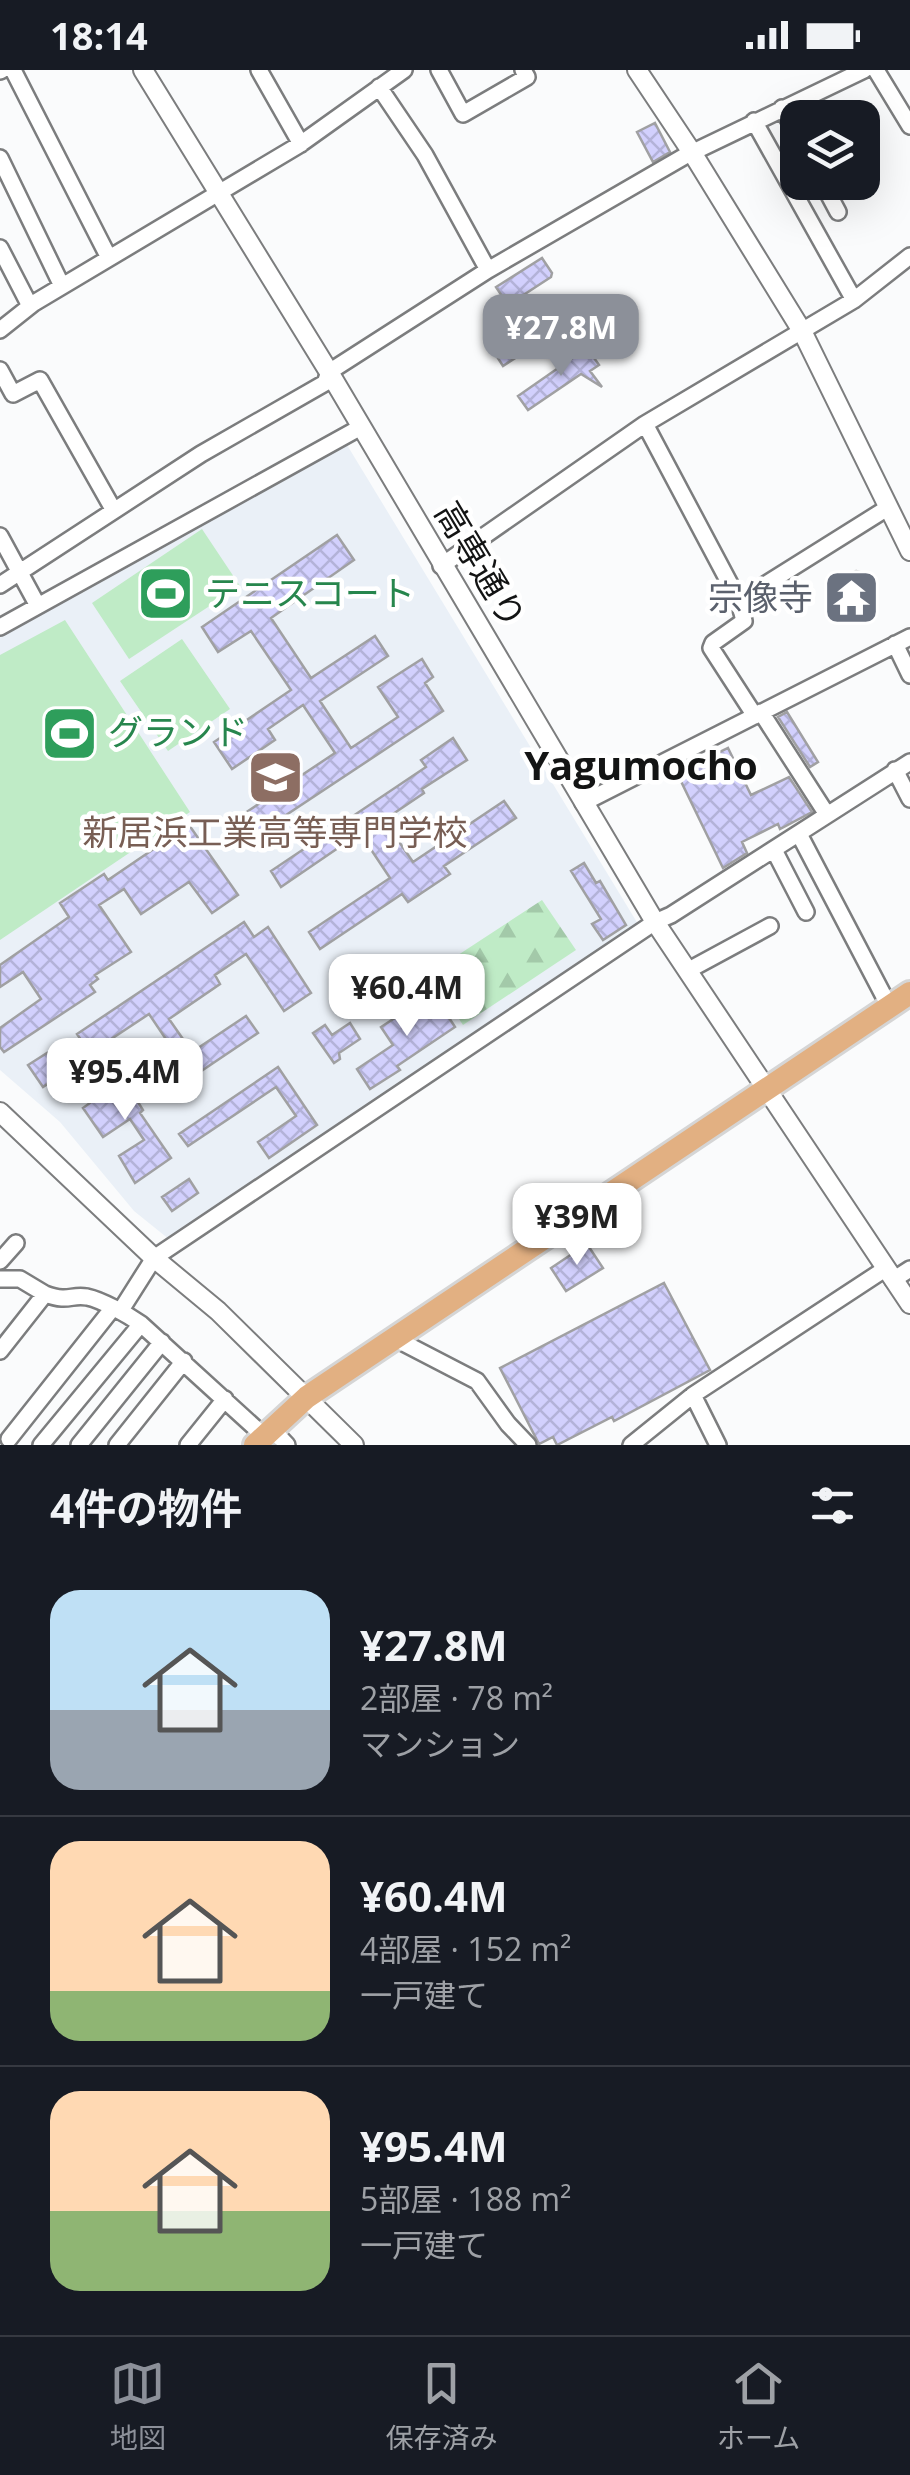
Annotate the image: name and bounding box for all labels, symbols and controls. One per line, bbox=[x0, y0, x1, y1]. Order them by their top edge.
text: 18:14 bbox=[50, 9, 148, 61]
map controls bbox=[780, 100, 880, 200]
button: layers bbox=[780, 100, 880, 200]
pin: ¥27.8M bbox=[480, 294, 642, 379]
text: ¥27.8M bbox=[505, 305, 617, 348]
street label: 高専通り bbox=[425, 492, 537, 636]
sports icon: テニスコート bbox=[136, 564, 196, 624]
temple icon: 宗像寺 bbox=[822, 568, 882, 628]
place label: テニスコート bbox=[205, 569, 415, 616]
place label: 宗像寺 bbox=[708, 573, 813, 620]
sports icon: グランド bbox=[39, 703, 99, 763]
place label: グランド bbox=[108, 708, 248, 755]
district label: Yagumocho bbox=[524, 737, 758, 792]
school or university icon: 新居浜工業高等専門学校 bbox=[245, 747, 305, 807]
place label: 新居浜工業高等専門学校 bbox=[82, 808, 468, 855]
pin: ¥60.4M bbox=[326, 954, 488, 1039]
text: ¥60.4M bbox=[351, 965, 463, 1008]
pin: ¥95.4M bbox=[44, 1038, 206, 1123]
text: ¥95.4M bbox=[69, 1049, 181, 1092]
pin: ¥39M bbox=[518, 1183, 636, 1268]
text: ¥39M bbox=[534, 1194, 620, 1237]
icon: filters bbox=[805, 1478, 860, 1533]
text: 4件の物件 bbox=[50, 1479, 242, 1536]
text: ¥27.8M bbox=[360, 1616, 508, 1673]
icon: home bbox=[130, 1630, 250, 1750]
text: 2部屋 · 78 m² bbox=[360, 1676, 553, 1719]
text: マンション bbox=[360, 1722, 520, 1765]
text: ¥60.4M bbox=[360, 1867, 508, 1924]
icon: home bbox=[130, 1881, 250, 2001]
text: 4部屋 · 152 m² bbox=[360, 1927, 571, 1970]
text: 一戸建て bbox=[360, 1973, 488, 2016]
text: ¥95.4M bbox=[360, 2117, 508, 2174]
icon: home bbox=[130, 2131, 250, 2251]
text: 5部屋 · 188 m² bbox=[360, 2177, 571, 2220]
text: 一戸建て bbox=[360, 2223, 488, 2266]
tab: 地図 bbox=[110, 2356, 166, 2456]
tab: 保存済み bbox=[385, 2356, 497, 2456]
tab: ホーム bbox=[717, 2356, 800, 2456]

